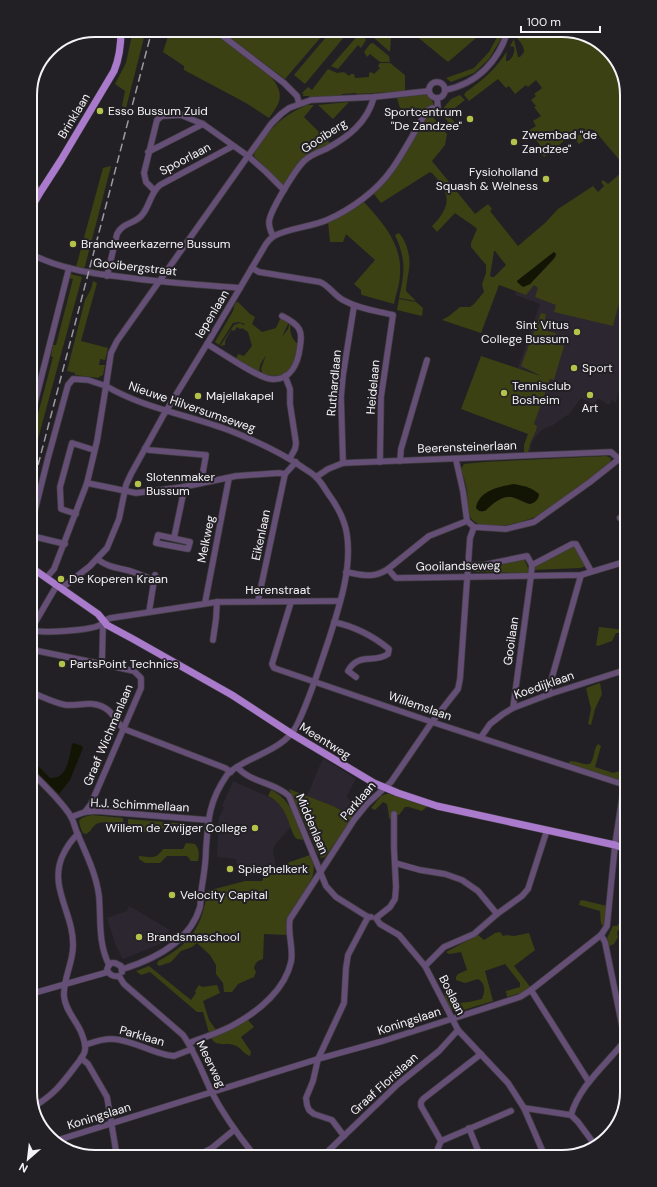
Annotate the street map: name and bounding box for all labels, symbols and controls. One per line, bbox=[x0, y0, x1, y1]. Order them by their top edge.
scale bar bbox=[521, 8, 600, 34]
text: 100 m bbox=[527, 14, 561, 30]
street label: Brinklaan bbox=[54, 90, 94, 142]
place label: Esso Bussum Zuid bbox=[108, 103, 208, 119]
place label: Sportcentrum "De Zandzee" bbox=[384, 104, 463, 134]
marker: Esso Bussum Zuid bbox=[95, 106, 105, 116]
marker: Sportcentrum "De Zandzee" bbox=[465, 114, 475, 124]
street label: Gooiberg bbox=[298, 115, 350, 157]
place label: Zwembad "de Zandzee" bbox=[522, 127, 597, 157]
marker: Zwembad "de Zandzee" bbox=[509, 137, 519, 147]
street label: Spoorlaan bbox=[157, 139, 213, 179]
place label: Fysioholland Squash & Welness bbox=[436, 164, 538, 194]
marker: Fysioholland Squash & Welness bbox=[541, 174, 551, 184]
place label: Brandweerkazerne Bussum bbox=[81, 236, 231, 252]
marker: Brandweerkazerne Bussum bbox=[68, 239, 78, 249]
street label: Gooibergstraat bbox=[92, 255, 178, 279]
street label: Iepenlaan bbox=[191, 287, 233, 341]
place label: Sint Vitus College Bussum bbox=[481, 317, 569, 347]
marker: Sint Vitus College Bussum bbox=[572, 327, 582, 337]
street label: Ruthardlaan bbox=[323, 349, 345, 417]
street label: Heidelaan bbox=[363, 359, 383, 415]
place label: Sport bbox=[582, 360, 613, 376]
marker: Sport bbox=[569, 363, 579, 373]
street label: Nieuwe Hilversumseweg bbox=[126, 378, 258, 436]
place label: Tennisclub Bosheim bbox=[512, 378, 571, 408]
place label: Majellakapel bbox=[206, 388, 274, 404]
marker: Tennisclub Bosheim bbox=[499, 388, 509, 398]
marker: Art bbox=[585, 390, 595, 400]
marker: Majellakapel bbox=[193, 391, 203, 401]
place label: Art bbox=[581, 400, 599, 416]
street label: Beerensteinerlaan bbox=[417, 437, 517, 457]
place label: Slotenmaker Bussum bbox=[146, 469, 215, 499]
marker: Slotenmaker Bussum bbox=[133, 479, 143, 489]
street label: Eikenlaan bbox=[248, 508, 274, 562]
street label: Melkweg bbox=[194, 514, 218, 564]
street label: Gooilandseweg bbox=[415, 557, 501, 575]
place label: De Koperen Kraan bbox=[69, 571, 168, 587]
marker: De Koperen Kraan bbox=[56, 574, 66, 584]
street label: Herenstraat bbox=[245, 582, 311, 598]
street label: Gooilaan bbox=[500, 616, 522, 666]
place label: PartsPoint Technics bbox=[70, 656, 179, 672]
marker: PartsPoint Technics bbox=[57, 659, 67, 669]
street label: Koedijklaan bbox=[512, 667, 576, 703]
street label: Graaf Wichmanlaan bbox=[79, 682, 137, 788]
street label: Willemslaan bbox=[386, 688, 454, 724]
street label: Meentweg bbox=[296, 719, 354, 763]
street label: Parklaan bbox=[337, 778, 379, 824]
street label: Middenlaan bbox=[292, 791, 332, 857]
street label: H.J. Schimmellaan bbox=[90, 794, 190, 816]
place label: Willem de Zwijger College bbox=[105, 820, 247, 836]
marker: Willem de Zwijger College bbox=[250, 823, 260, 833]
place label: Spieghelkerk bbox=[238, 861, 308, 877]
marker: Spieghelkerk bbox=[225, 864, 235, 874]
place label: Velocity Capital bbox=[180, 887, 268, 903]
marker: Velocity Capital bbox=[167, 890, 177, 900]
place label: Brandsmaschool bbox=[147, 929, 240, 945]
marker: Brandsmaschool bbox=[134, 932, 144, 942]
street label: Boslaan bbox=[435, 972, 469, 1018]
street label: Koningslaan bbox=[375, 1003, 443, 1039]
street label: Parklaan bbox=[118, 1022, 167, 1050]
street label: Meerweg bbox=[193, 1038, 229, 1091]
street label: Graaf Florislaan bbox=[347, 1049, 421, 1119]
street label: Koningslaan bbox=[65, 1099, 133, 1133]
north arrow bbox=[8, 1139, 48, 1179]
text: N bbox=[16, 1160, 30, 1176]

